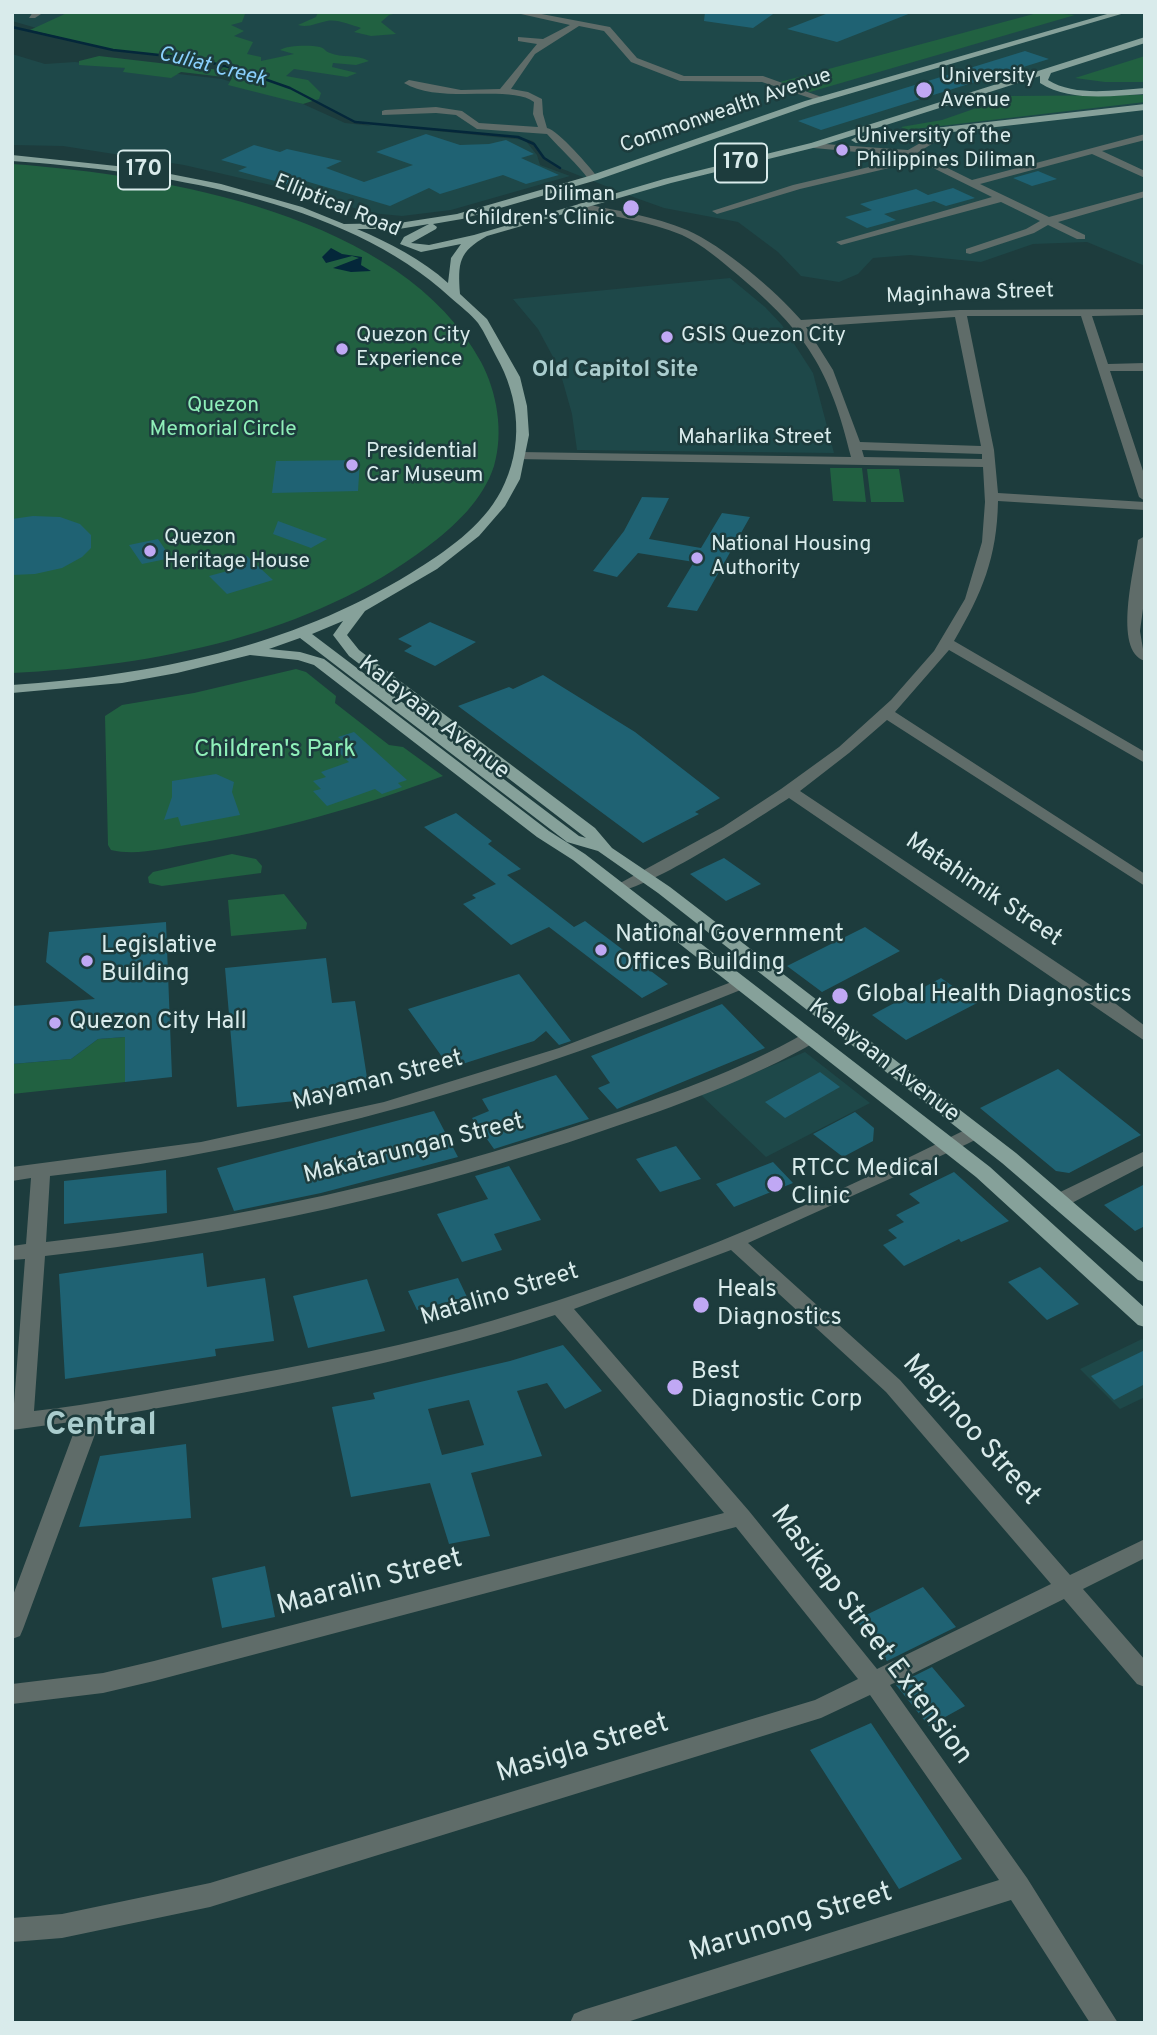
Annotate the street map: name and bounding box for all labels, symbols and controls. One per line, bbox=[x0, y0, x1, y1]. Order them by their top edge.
water label: Culiat Creek bbox=[155, 42, 269, 94]
street label: Commonwealth Avenue bbox=[617, 64, 835, 160]
place label: University Avenue bbox=[940, 65, 1036, 115]
marker: University Avenue bbox=[914, 80, 934, 100]
place label: University of the Philippines Diliman bbox=[856, 125, 1036, 175]
marker: University of the Philippines Diliman bbox=[834, 142, 850, 158]
road number: 170 bbox=[715, 144, 767, 182]
road number: 170 bbox=[118, 150, 170, 190]
street label: Elliptical Road bbox=[270, 170, 404, 244]
place label: Diliman Children's Clinic bbox=[465, 183, 615, 233]
marker: Diliman Children's Clinic bbox=[621, 198, 641, 218]
street label: Maginhawa Street bbox=[886, 279, 1054, 311]
place label: Quezon City Experience bbox=[356, 324, 470, 374]
place label: GSIS Quezon City bbox=[681, 324, 846, 350]
marker: GSIS Quezon City bbox=[659, 329, 675, 345]
marker: Quezon City Experience bbox=[334, 341, 350, 357]
district label: Old Capitol Site bbox=[532, 357, 698, 385]
park label: Quezon Memorial Circle bbox=[150, 394, 296, 444]
street label: Maharlika Street bbox=[678, 426, 832, 452]
place label: Presidential Car Museum bbox=[366, 440, 483, 490]
marker: Presidential Car Museum bbox=[344, 457, 360, 473]
place label: Quezon Heritage House bbox=[164, 526, 310, 576]
place label: National Housing Authority bbox=[711, 533, 871, 583]
marker: Quezon Heritage House bbox=[142, 543, 158, 559]
marker: National Housing Authority bbox=[689, 550, 705, 566]
street label: Kalayaan Avenue bbox=[352, 651, 514, 787]
park label: Children's Park bbox=[194, 737, 356, 765]
street label: Matahimik Street bbox=[899, 828, 1067, 954]
place label: National Government Offices Building bbox=[615, 922, 844, 978]
place label: Legislative Building bbox=[101, 933, 217, 989]
marker: National Government Offices Building bbox=[593, 942, 609, 958]
marker: Legislative Building bbox=[79, 953, 95, 969]
place label: Global Health Diagnostics bbox=[856, 982, 1132, 1010]
marker: Global Health Diagnostics bbox=[830, 986, 850, 1006]
street label: Kalayaan Avenue bbox=[802, 994, 964, 1130]
place label: Quezon City Hall bbox=[69, 1009, 247, 1037]
marker: Quezon City Hall bbox=[47, 1015, 63, 1031]
street label: Mayaman Street bbox=[290, 1045, 466, 1119]
street label: Makatarungan Street bbox=[301, 1109, 527, 1191]
place label: RTCC Medical Clinic bbox=[791, 1156, 939, 1212]
marker: RTCC Medical Clinic bbox=[765, 1174, 785, 1194]
street label: Matalino Street bbox=[418, 1258, 582, 1334]
place label: Heals Diagnostics bbox=[717, 1277, 842, 1333]
marker: Heals Diagnostics bbox=[691, 1295, 711, 1315]
street label: Maginoo Street bbox=[894, 1349, 1046, 1513]
place label: Best Diagnostic Corp bbox=[691, 1359, 862, 1415]
marker: Best Diagnostic Corp bbox=[665, 1377, 685, 1397]
district label: Central bbox=[45, 1407, 157, 1447]
street label: Masikap Street Extension bbox=[762, 1500, 978, 1772]
street label: Maaralin Street bbox=[274, 1543, 466, 1625]
street label: Masigla Street bbox=[493, 1708, 673, 1792]
street label: Marunong Street bbox=[685, 1877, 897, 1971]

